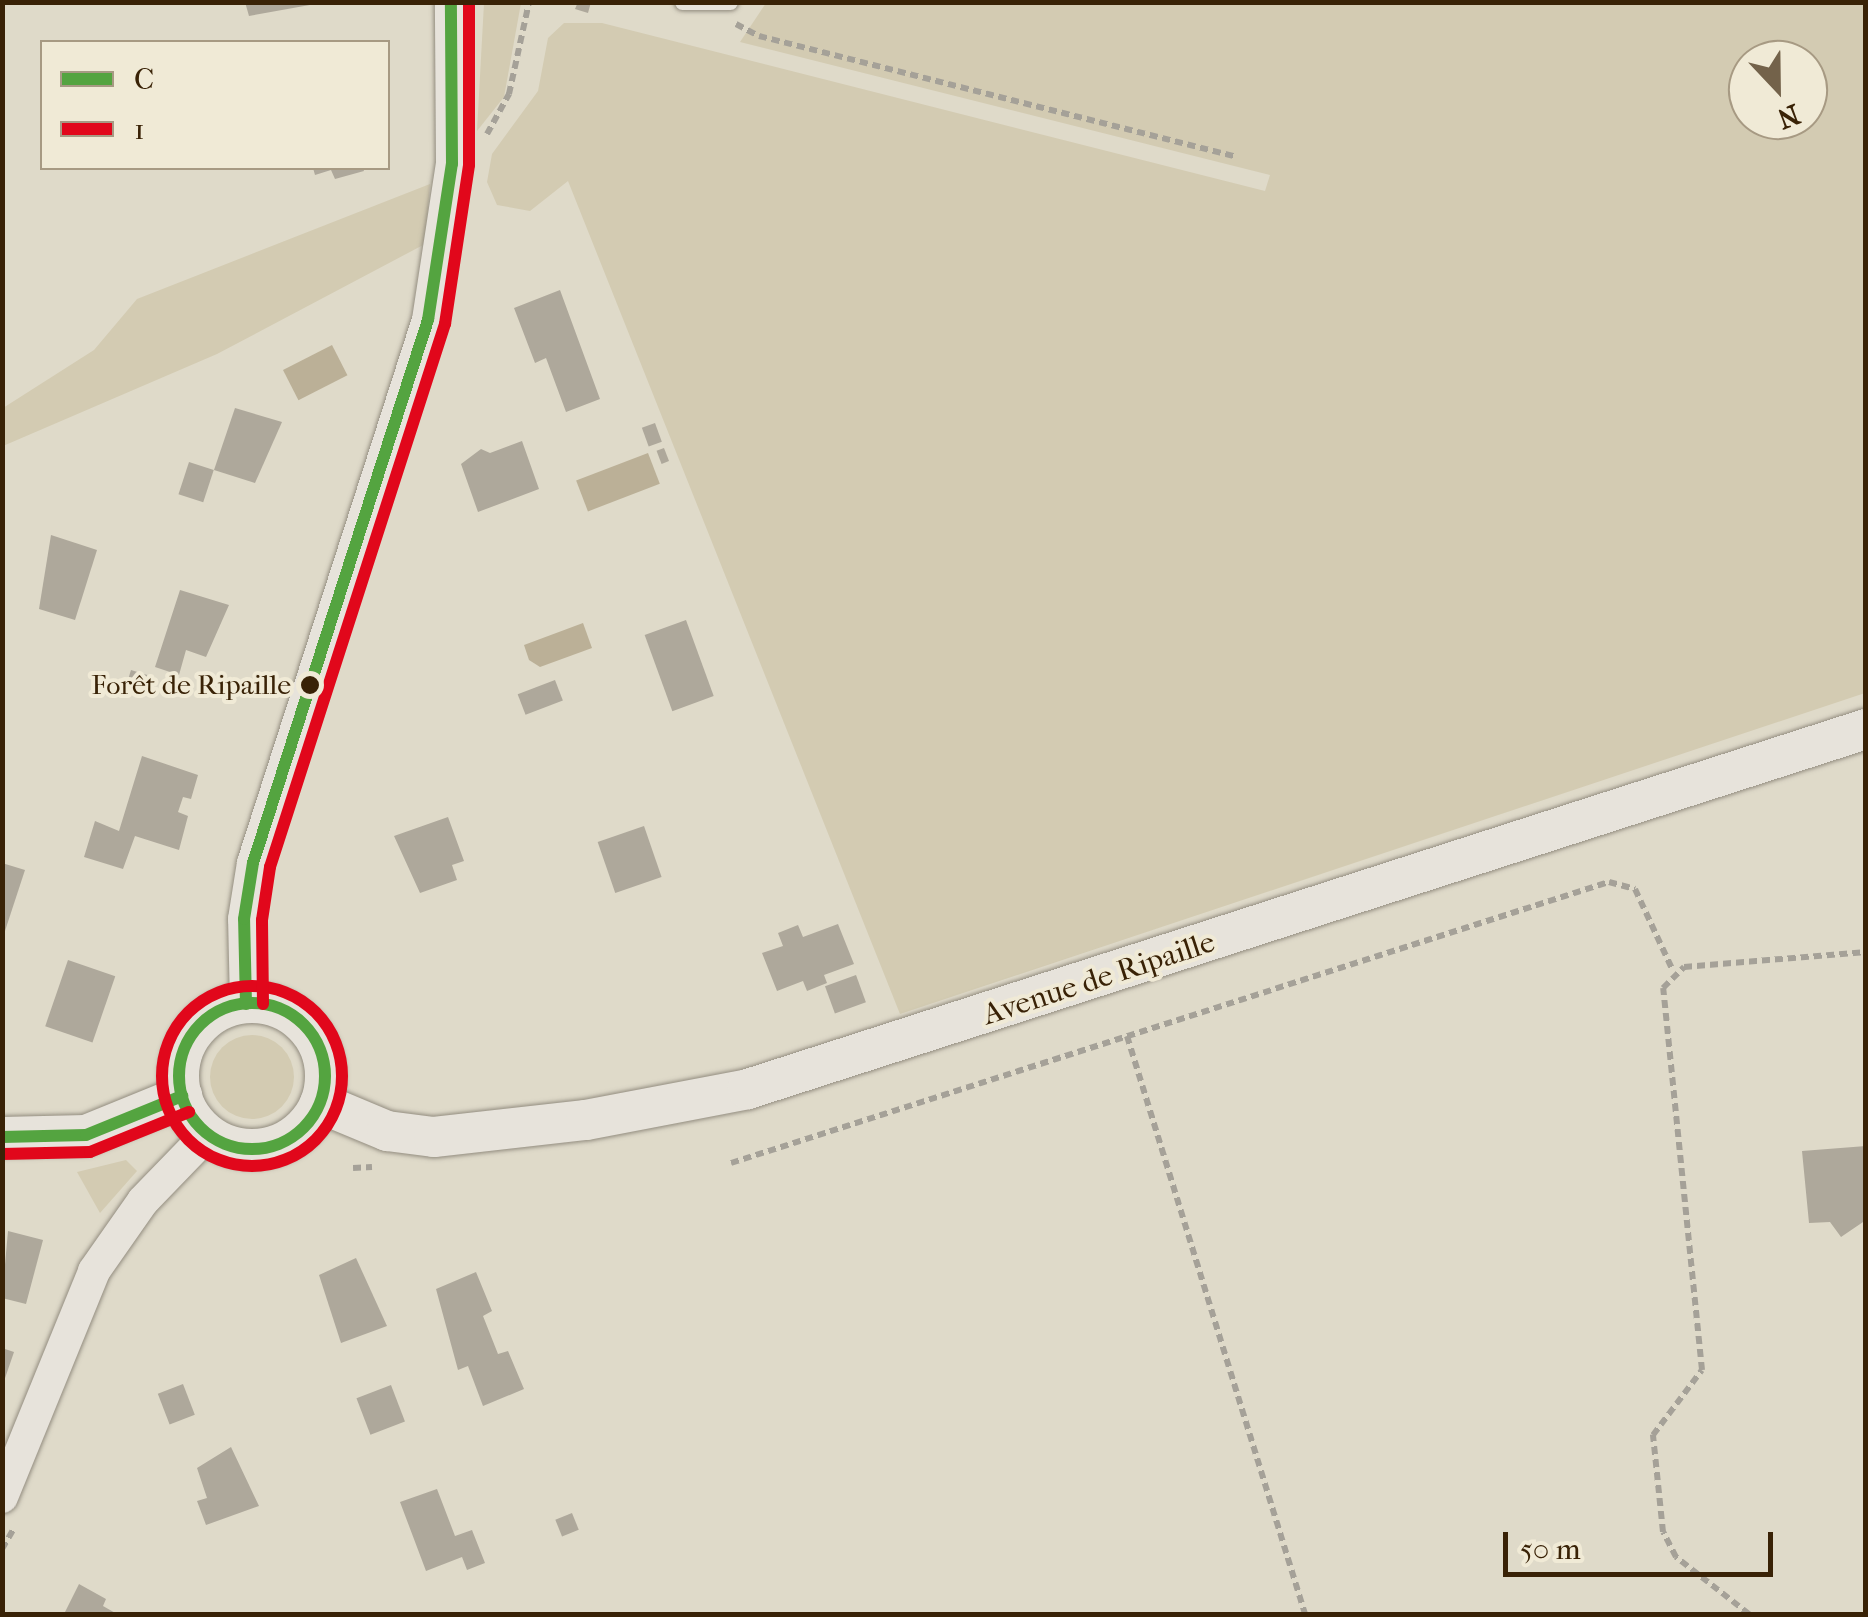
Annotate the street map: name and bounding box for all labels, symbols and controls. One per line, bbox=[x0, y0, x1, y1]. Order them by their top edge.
legend bbox=[40, 40, 390, 170]
north arrow bbox=[1728, 40, 1828, 140]
text: C bbox=[134, 62, 154, 97]
text: N bbox=[1773, 97, 1805, 136]
text: 1 bbox=[134, 112, 145, 147]
place label: Forêt de Ripaille bbox=[91, 668, 291, 702]
marker: Forêt de Ripaille bbox=[300, 675, 320, 695]
street label: Avenue de Ripaille bbox=[979, 925, 1219, 1033]
scale bar bbox=[1508, 1512, 1778, 1574]
text: 50 m bbox=[1520, 1532, 1581, 1567]

